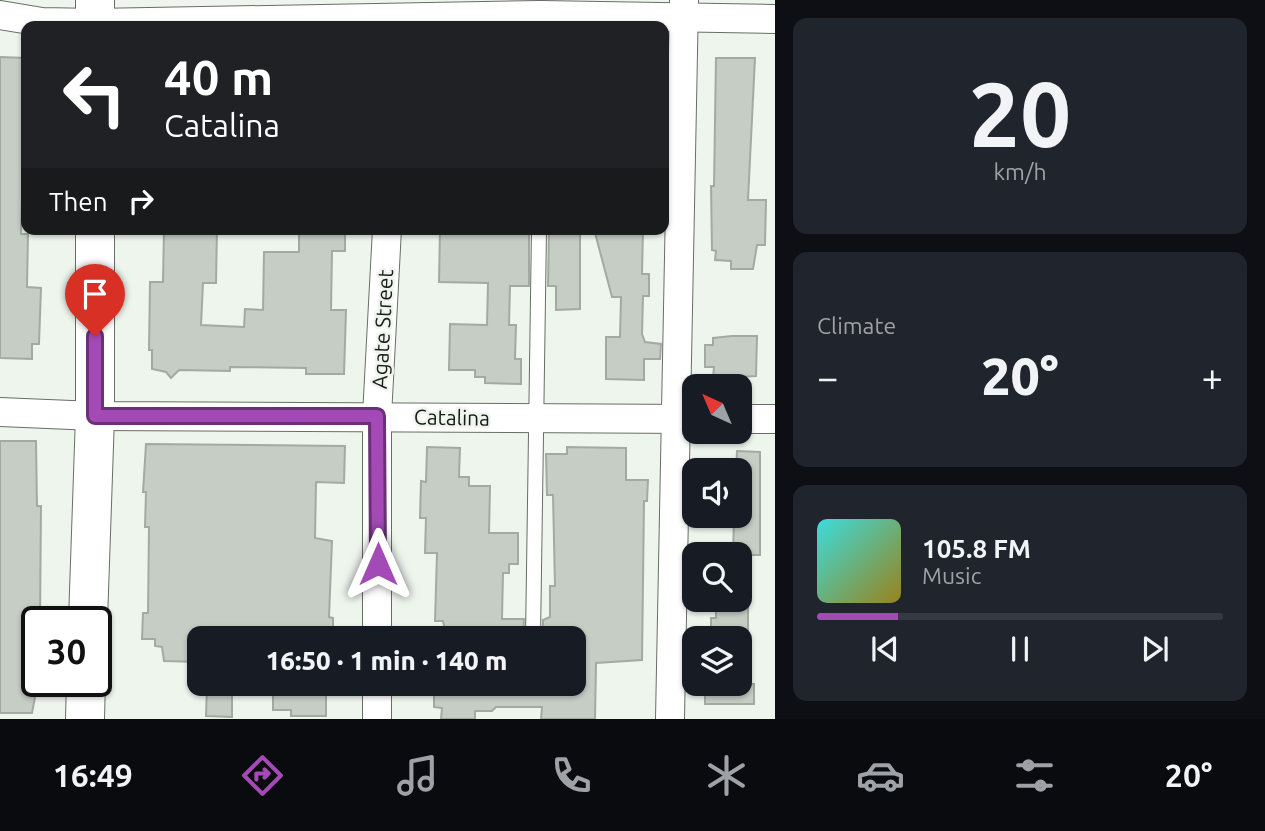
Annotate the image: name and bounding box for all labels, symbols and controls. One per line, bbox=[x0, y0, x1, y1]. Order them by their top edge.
icon: left bbox=[49, 49, 140, 140]
text: 40 m bbox=[164, 49, 273, 104]
text: 20 bbox=[969, 62, 1071, 164]
text: Catalina bbox=[164, 107, 280, 143]
text: km/h bbox=[993, 159, 1047, 184]
icon: right bbox=[122, 182, 160, 220]
text: Then bbox=[49, 187, 108, 216]
pin bbox=[65, 264, 125, 336]
street label: Agate Street bbox=[367, 269, 397, 389]
icon: arrive bbox=[76, 275, 114, 313]
text: Climate bbox=[817, 313, 896, 338]
text: 20° bbox=[981, 347, 1059, 405]
text: − bbox=[817, 356, 838, 398]
text: + bbox=[1202, 356, 1223, 398]
north arrow bbox=[682, 374, 752, 444]
map controls bbox=[682, 374, 752, 696]
street label: Catalina bbox=[414, 404, 490, 430]
button: sound bbox=[682, 458, 752, 528]
position arrow bbox=[341, 527, 415, 601]
text: 105.8 FM bbox=[922, 534, 1031, 563]
button: search bbox=[682, 542, 752, 612]
text: Music bbox=[922, 563, 981, 588]
speed limit sign: 30 bbox=[21, 606, 112, 697]
button: layers bbox=[682, 626, 752, 696]
icon: previous bbox=[866, 630, 904, 668]
icon: pause bbox=[1001, 630, 1039, 668]
icon: next bbox=[1136, 630, 1174, 668]
text: 16:50 · 1 min · 140 m bbox=[266, 646, 507, 675]
icon: directions bbox=[238, 751, 287, 800]
icon: music bbox=[393, 751, 442, 800]
icon: phone bbox=[547, 751, 596, 800]
icon: climate bbox=[702, 751, 751, 800]
icon: car bbox=[856, 751, 905, 800]
icon: filters bbox=[1010, 751, 1059, 800]
text: 16:49 bbox=[53, 757, 133, 793]
text: 20° bbox=[1165, 757, 1212, 793]

